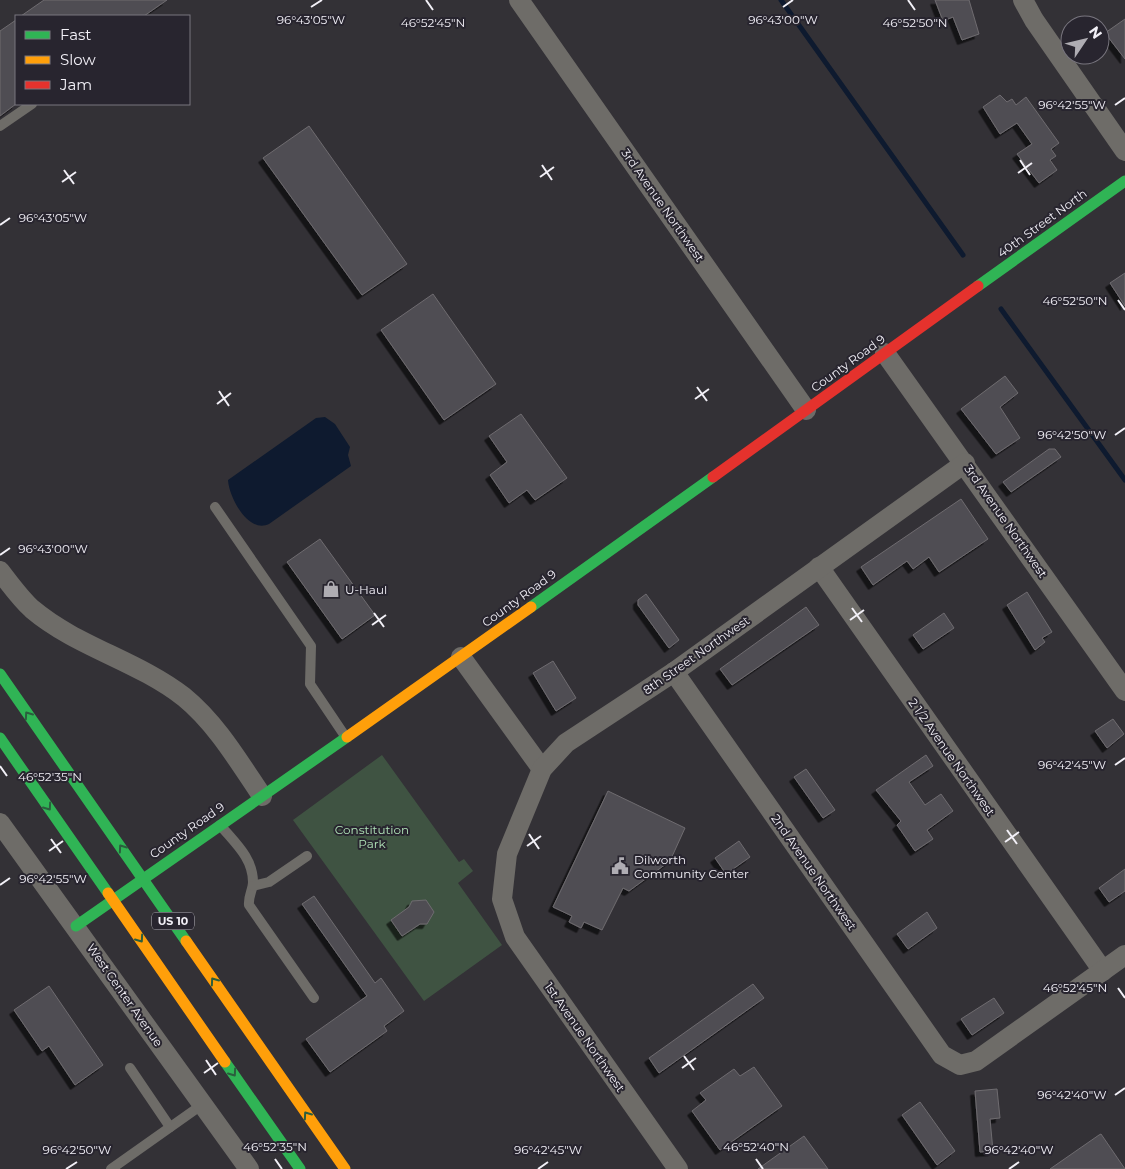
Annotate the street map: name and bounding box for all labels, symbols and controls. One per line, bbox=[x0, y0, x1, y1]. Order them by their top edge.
text: 96°43'05"W bbox=[277, 12, 345, 27]
text: 96°43'00"W bbox=[748, 12, 818, 27]
legend bbox=[15, 15, 190, 105]
text: 46°52'45"N bbox=[401, 15, 465, 30]
text: 46°52'50"N bbox=[882, 15, 948, 30]
north arrow bbox=[1060, 15, 1110, 65]
text: N bbox=[1085, 23, 1106, 42]
text: Fast bbox=[60, 25, 91, 44]
text: Slow bbox=[60, 50, 96, 69]
text: Jam bbox=[59, 75, 92, 94]
text: 96°42'55"W bbox=[1038, 97, 1106, 112]
street label: 3rd Avenue Northwest bbox=[618, 146, 708, 265]
street label: 40th Street North bbox=[994, 186, 1090, 260]
text: 96°43'05"W bbox=[19, 210, 87, 225]
text: 46°52'50"N bbox=[1042, 293, 1108, 308]
street label: County Road 9 bbox=[808, 331, 888, 395]
text: 96°42'50"W bbox=[1038, 427, 1106, 442]
street label: 3rd Avenue Northwest bbox=[961, 462, 1051, 581]
text: 96°43'00"W bbox=[18, 541, 88, 556]
street label: County Road 9 bbox=[479, 566, 559, 630]
shop icon: U-Haul bbox=[321, 579, 341, 599]
place label: U-Haul bbox=[345, 582, 387, 597]
street label: 8th Street Northwest bbox=[640, 612, 752, 697]
street label: 2 1/2 Avenue Northwest bbox=[906, 695, 998, 819]
one-way arrow bbox=[25, 711, 34, 720]
text: 96°42'45"W bbox=[1038, 757, 1106, 772]
text: 46°52'35"N bbox=[18, 769, 82, 784]
street label: County Road 9 bbox=[147, 799, 227, 861]
one-way arrow bbox=[42, 801, 51, 811]
street label: 2nd Avenue Northwest bbox=[768, 811, 860, 933]
park label: Constitution Park bbox=[335, 822, 409, 851]
one-way arrow bbox=[119, 844, 128, 854]
place label: Dilworth Community Center bbox=[634, 852, 749, 881]
public building icon: Dilworth Community Center bbox=[610, 856, 630, 876]
text: 96°42'55"W bbox=[19, 871, 87, 886]
road number: US 10 bbox=[152, 912, 194, 929]
one-way arrow bbox=[134, 933, 143, 943]
street label: West Center Avenue bbox=[84, 941, 166, 1049]
one-way arrow bbox=[211, 977, 220, 987]
street label: 1st Avenue Northwest bbox=[542, 979, 629, 1095]
text: 46°52'45"N bbox=[1043, 980, 1107, 995]
one-way arrow bbox=[227, 1067, 236, 1077]
text: 96°42'40"W bbox=[1037, 1087, 1107, 1102]
one-way arrow bbox=[304, 1111, 313, 1121]
text: 46°52'35"N bbox=[243, 1139, 307, 1154]
text: 46°52'40"N bbox=[723, 1139, 789, 1154]
text: 96°42'50"W bbox=[43, 1142, 111, 1157]
text: 96°42'45"W bbox=[514, 1142, 582, 1157]
text: 96°42'40"W bbox=[984, 1142, 1054, 1157]

